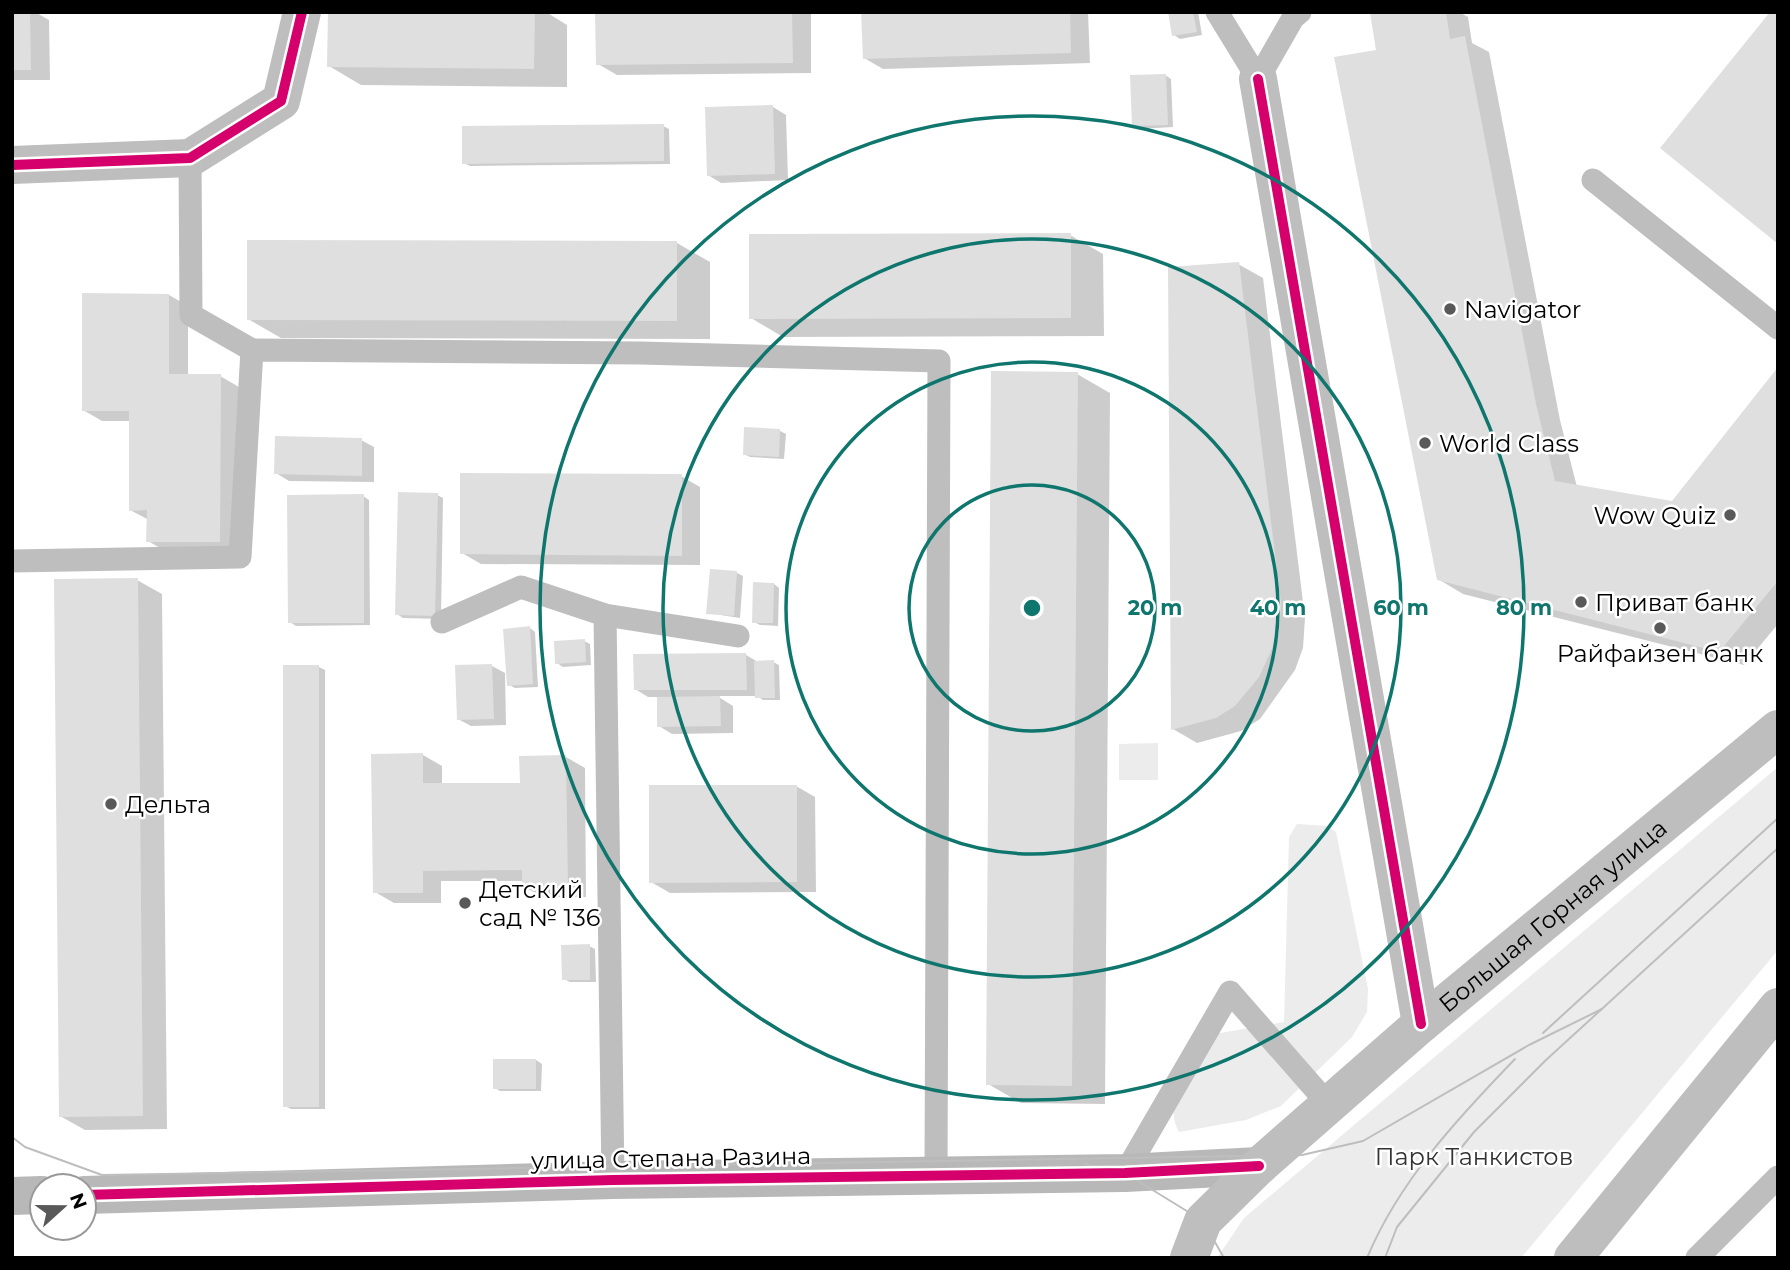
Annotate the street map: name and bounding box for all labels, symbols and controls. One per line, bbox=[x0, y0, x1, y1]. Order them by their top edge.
place label: Navigator bbox=[1464, 295, 1581, 324]
marker: Navigator bbox=[1442, 301, 1458, 317]
place label: World Class bbox=[1439, 429, 1579, 458]
marker: World Class bbox=[1417, 435, 1433, 451]
place label: Wow Quiz bbox=[1594, 501, 1716, 530]
marker: Wow Quiz bbox=[1722, 507, 1738, 523]
place label: Приват банк bbox=[1595, 588, 1754, 617]
marker: Приват банк bbox=[1573, 594, 1589, 610]
text: 20 m bbox=[1128, 595, 1182, 620]
text: 40 m bbox=[1250, 595, 1306, 620]
text: 60 m bbox=[1373, 595, 1429, 620]
text: 80 m bbox=[1496, 595, 1552, 620]
centre of rings bbox=[1020, 596, 1044, 620]
marker: Райфайзен банк bbox=[1652, 620, 1668, 636]
place label: Райфайзен банк bbox=[1557, 639, 1763, 668]
place label: Дельта bbox=[125, 790, 211, 819]
marker: Дельта bbox=[103, 796, 119, 812]
street label: Большая Горная улица bbox=[1433, 813, 1672, 1018]
place label: Детский сад № 136 bbox=[479, 875, 600, 932]
marker: Детский сад № 136 bbox=[457, 895, 473, 911]
street label: улица Степана Разина bbox=[530, 1141, 811, 1175]
park label: Парк Танкистов bbox=[1375, 1142, 1573, 1171]
north arrow bbox=[28, 1172, 98, 1242]
text: N bbox=[65, 1190, 92, 1212]

